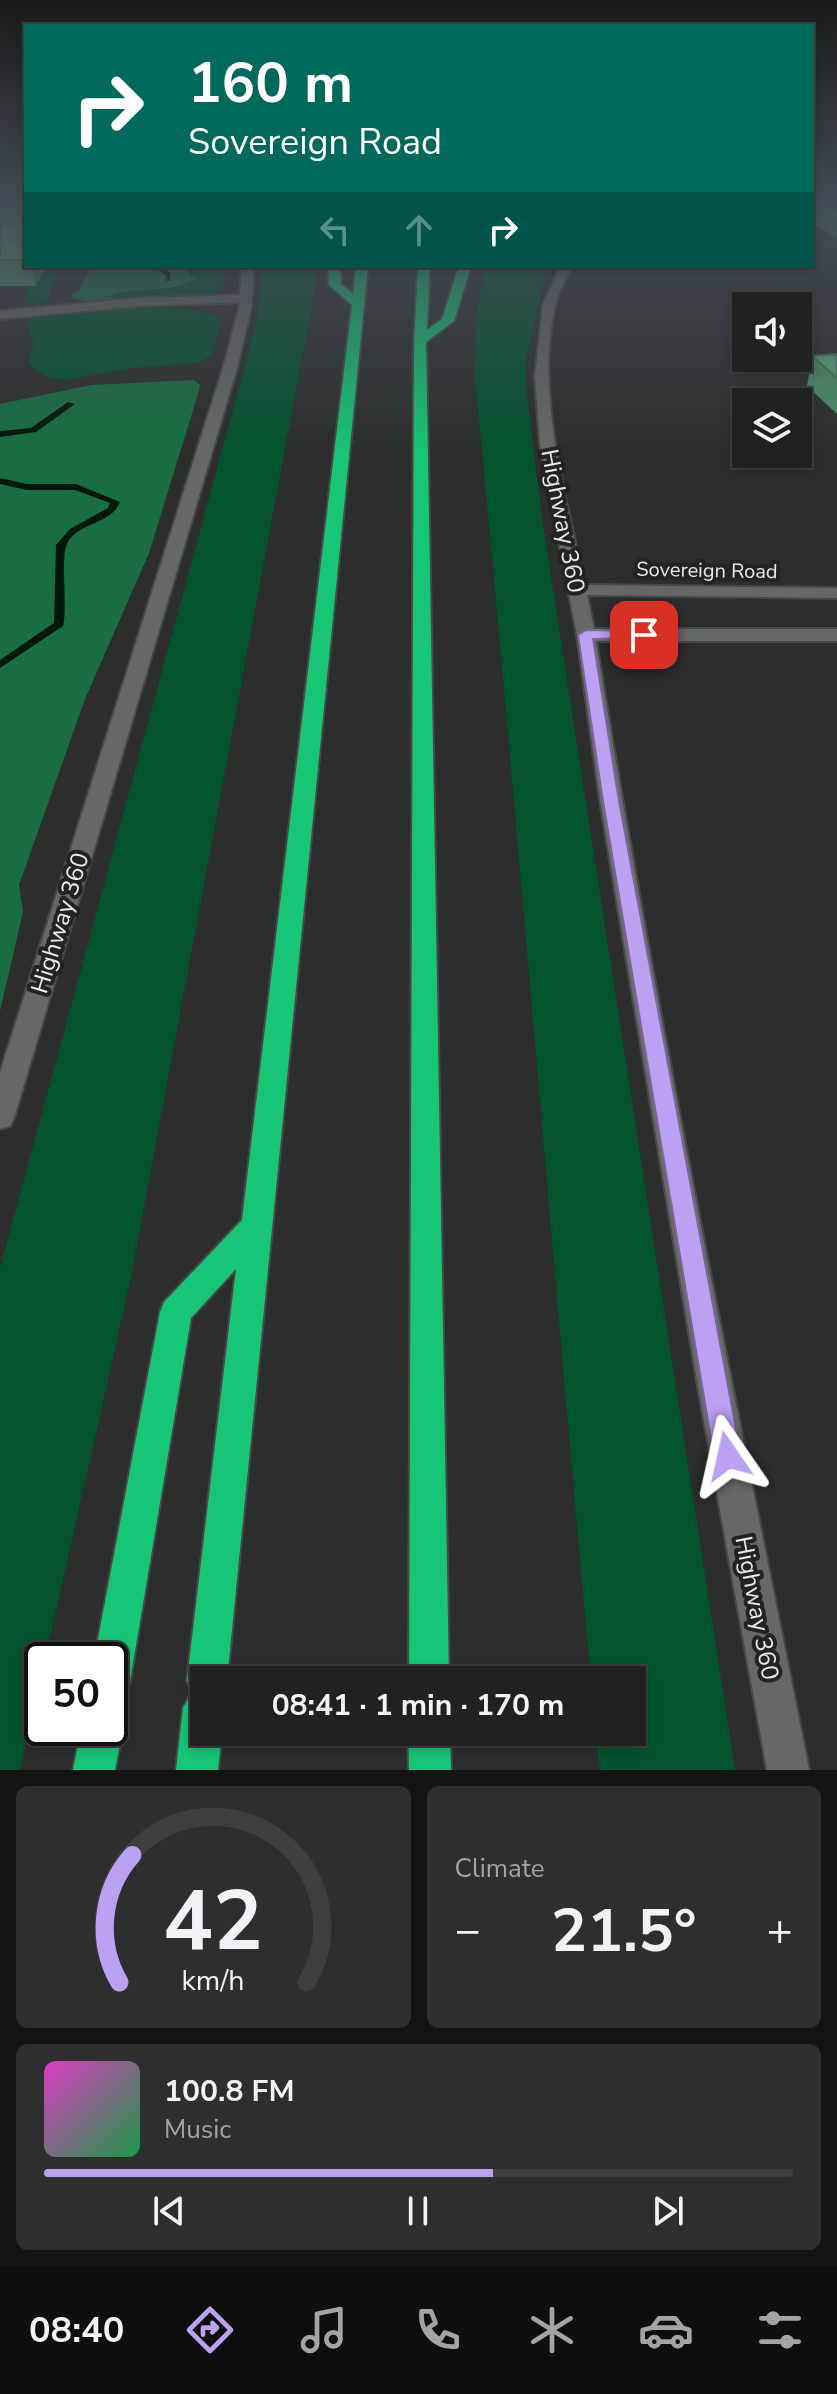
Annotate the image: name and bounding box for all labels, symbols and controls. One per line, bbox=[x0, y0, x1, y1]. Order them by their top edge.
text: 160 m bbox=[188, 45, 353, 122]
icon: right bbox=[56, 56, 160, 160]
text: Sovereign Road bbox=[188, 118, 442, 167]
icon: left bbox=[313, 208, 357, 252]
icon: ahead bbox=[397, 208, 441, 252]
icon: right bbox=[481, 208, 525, 252]
map controls bbox=[732, 292, 812, 468]
button: sound bbox=[732, 292, 812, 372]
button: layers bbox=[732, 388, 812, 468]
street label: Highway 360 bbox=[533, 446, 593, 596]
street label: Sovereign Road bbox=[636, 556, 778, 585]
pin bbox=[610, 601, 678, 669]
icon: arrive bbox=[622, 613, 666, 657]
street label: Highway 360 bbox=[23, 849, 97, 997]
position arrow bbox=[686, 1414, 770, 1498]
street label: Highway 360 bbox=[727, 1533, 787, 1683]
speed limit sign: 50 bbox=[24, 1642, 128, 1746]
text: 08:41 · 1 min · 170 m bbox=[272, 1685, 564, 1726]
text: Climate bbox=[455, 1851, 545, 1886]
text: 42 bbox=[163, 1865, 263, 1978]
text: 21.5° bbox=[551, 1890, 697, 1972]
text: − bbox=[455, 1901, 481, 1961]
text: + bbox=[767, 1901, 793, 1961]
text: km/h bbox=[182, 1961, 245, 2000]
text: 100.8 FM bbox=[164, 2071, 294, 2112]
text: Music bbox=[164, 2112, 231, 2147]
icon: previous bbox=[147, 2189, 191, 2233]
icon: pause bbox=[396, 2189, 440, 2233]
icon: next bbox=[646, 2189, 690, 2233]
icon: directions bbox=[182, 2302, 238, 2358]
icon: music bbox=[296, 2302, 352, 2358]
icon: phone bbox=[410, 2302, 466, 2358]
icon: climate bbox=[524, 2302, 580, 2358]
icon: car bbox=[638, 2302, 694, 2358]
icon: filters bbox=[752, 2302, 808, 2358]
text: 08:40 bbox=[29, 2306, 124, 2355]

